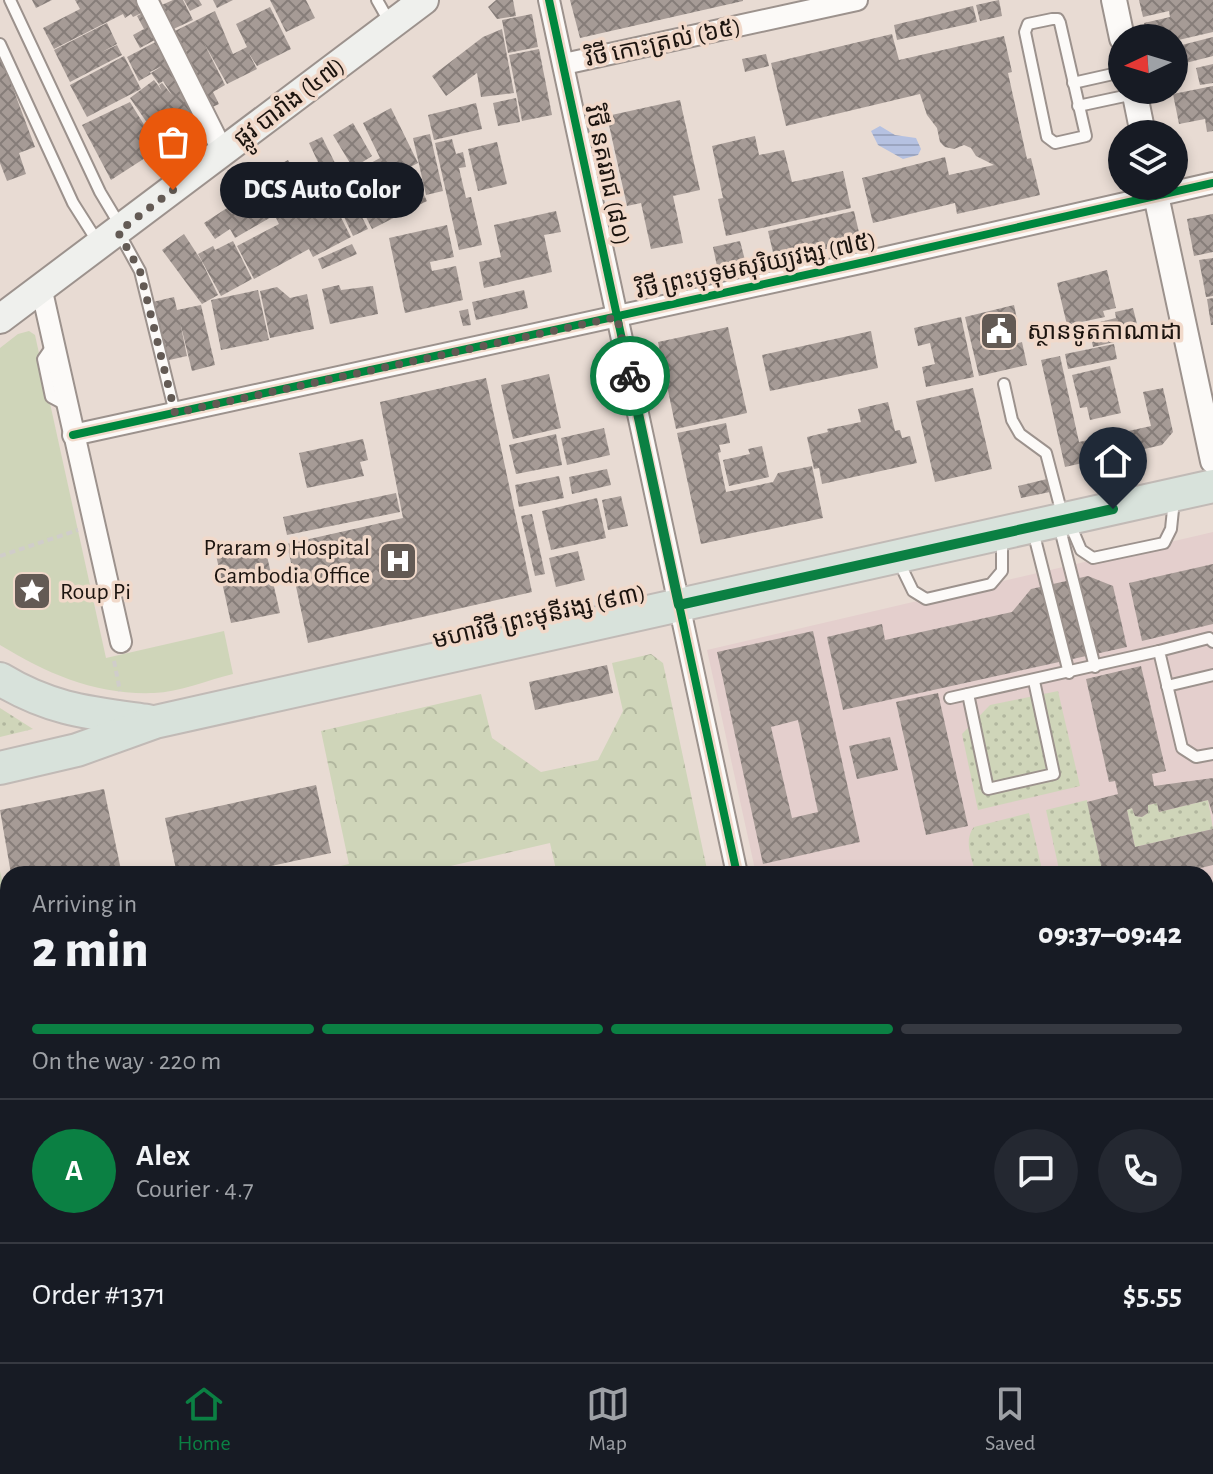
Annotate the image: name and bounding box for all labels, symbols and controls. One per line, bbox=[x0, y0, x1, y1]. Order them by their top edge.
street label: វិថី កោះត្រល់ (៦៥) bbox=[582, 11, 743, 72]
north arrow bbox=[1108, 24, 1188, 104]
map controls bbox=[1108, 24, 1188, 200]
street label: ផ្លូវ បារាំង (៤៧) bbox=[229, 52, 355, 159]
street label: វិថី នគររាជ (៨០) bbox=[580, 101, 638, 248]
pin bbox=[139, 108, 207, 190]
icon: bag bbox=[151, 120, 195, 164]
button: layers bbox=[1108, 120, 1188, 200]
callout: DCS Auto Color bbox=[221, 162, 425, 218]
text: DCS Auto Color bbox=[243, 177, 401, 203]
street label: វិថី ព្រះបុទុមសុរិយ្យវង្ស (៧៥) bbox=[632, 225, 879, 305]
public building icon: ស្ថានទូតកាណាដា bbox=[978, 310, 1020, 352]
place label: ស្ថានទូតកាណាដា bbox=[1027, 320, 1182, 347]
courier bbox=[590, 336, 670, 416]
icon: bike bbox=[608, 354, 652, 398]
pin bbox=[1079, 427, 1147, 509]
icon: home bbox=[1091, 439, 1135, 483]
place label: Praram 9 Hospital Cambodia Office bbox=[203, 536, 370, 588]
hospital icon: Praram 9 Hospital Cambodia Office bbox=[377, 540, 419, 582]
place icon: Roup Pi bbox=[11, 570, 53, 612]
street label: មហាវិថី ព្រះមុនីវង្ស (៩៣) bbox=[430, 577, 648, 655]
place label: Roup Pi bbox=[60, 580, 131, 604]
text: Arriving in bbox=[32, 891, 137, 917]
text: 09:37–09:42 bbox=[1038, 919, 1182, 949]
text: 2 min bbox=[32, 924, 148, 976]
text: On the way · 220 m bbox=[32, 1048, 221, 1074]
button: chat bbox=[994, 1129, 1078, 1213]
button: phone bbox=[1098, 1129, 1182, 1213]
text: Alex bbox=[136, 1141, 190, 1171]
text: A bbox=[65, 1156, 83, 1186]
text: Courier · 4.7 bbox=[136, 1176, 254, 1202]
text: Order #1371 bbox=[32, 1280, 166, 1310]
text: $5.55 bbox=[1123, 1280, 1182, 1310]
tab: Home bbox=[178, 1382, 231, 1456]
tab: Map bbox=[586, 1382, 630, 1456]
tab: Saved bbox=[985, 1382, 1035, 1456]

